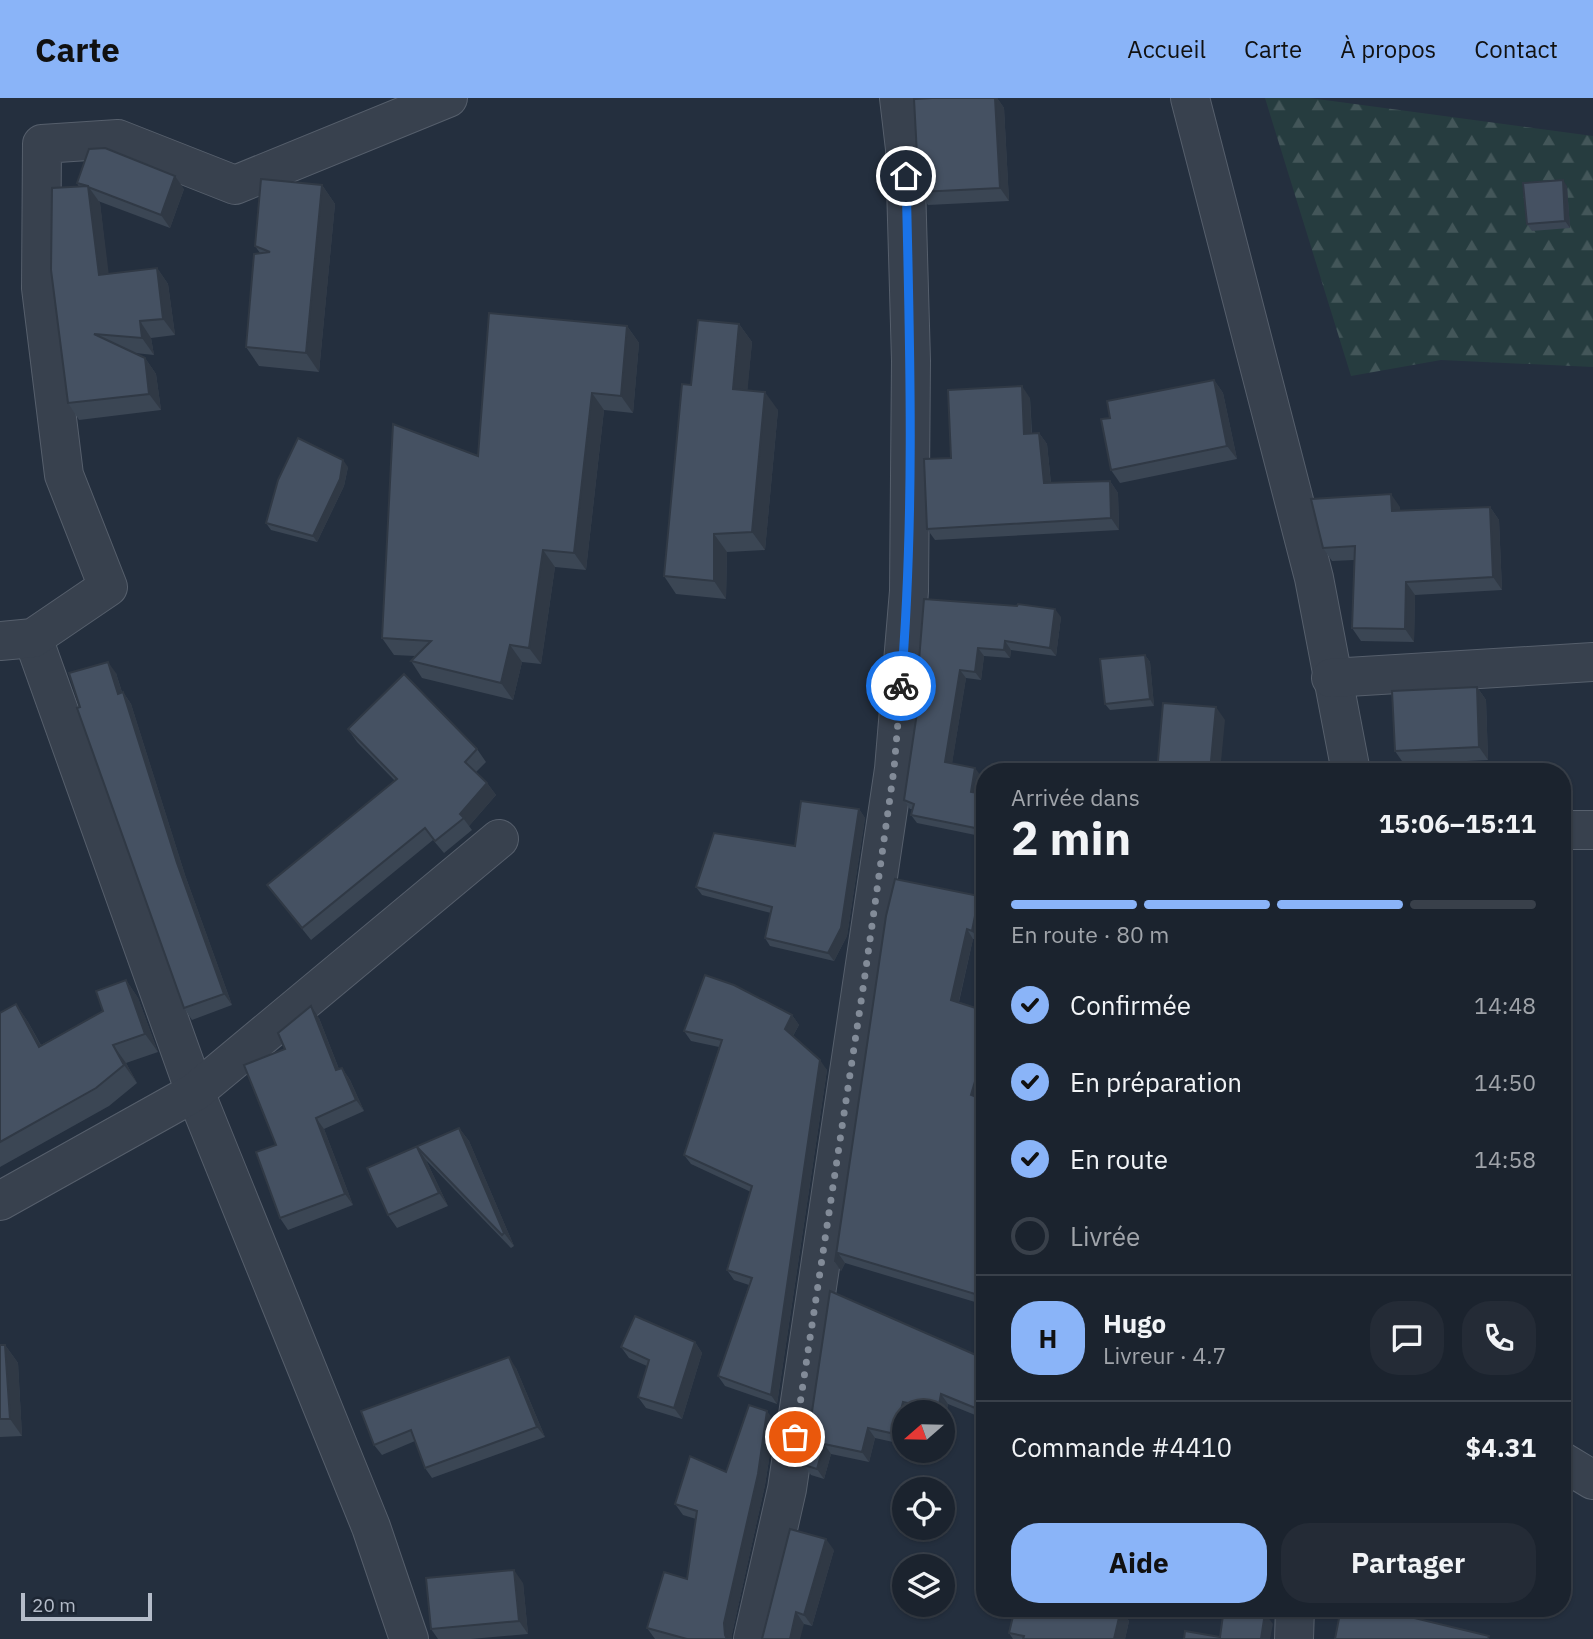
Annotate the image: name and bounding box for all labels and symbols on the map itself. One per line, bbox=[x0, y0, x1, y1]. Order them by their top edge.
pin bbox=[876, 146, 936, 206]
courier bbox=[866, 651, 936, 721]
north arrow bbox=[892, 1400, 956, 1463]
pin bbox=[765, 1407, 825, 1467]
scale bar bbox=[21, 1590, 152, 1622]

